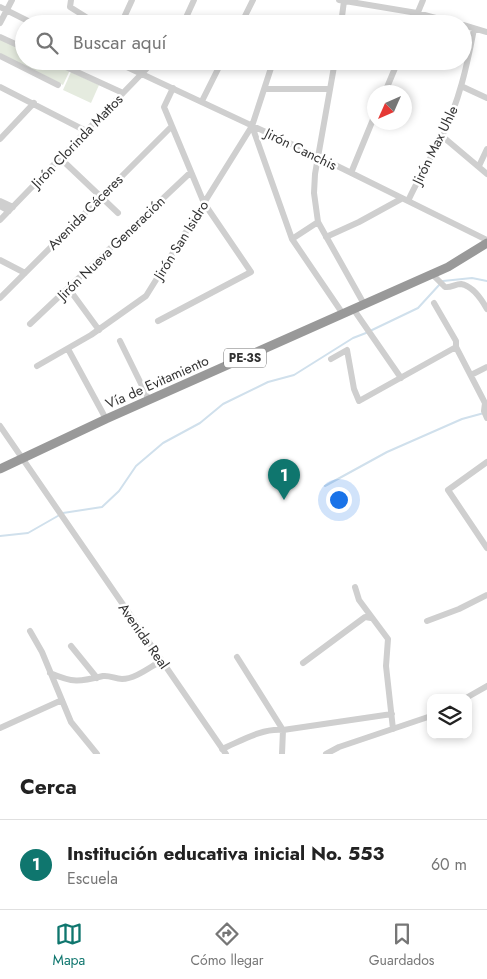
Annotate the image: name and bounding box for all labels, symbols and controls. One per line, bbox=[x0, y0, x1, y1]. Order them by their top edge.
search box bbox=[15, 15, 472, 70]
icon: search bbox=[33, 29, 61, 57]
text: Buscar aquí bbox=[73, 29, 167, 56]
north arrow bbox=[367, 85, 412, 130]
street label: Jirón Clorinda Mattos bbox=[25, 89, 128, 194]
street label: Jirón Max Uhle bbox=[406, 102, 463, 190]
street label: Jirón Canchis bbox=[260, 122, 341, 175]
street label: Avenida Cáceres bbox=[43, 170, 127, 254]
street label: Jirón Nueva Generación bbox=[51, 191, 169, 306]
street label: Jirón San Isidro bbox=[148, 196, 213, 285]
road number: PE-3S bbox=[224, 348, 266, 368]
street label: Vía de Evitamiento bbox=[102, 350, 212, 414]
pin: 1 bbox=[268, 459, 300, 500]
your location bbox=[326, 487, 352, 513]
street label: Avenida Real bbox=[114, 599, 174, 673]
map controls bbox=[427, 694, 472, 739]
button: layers bbox=[427, 694, 472, 739]
text: Cerca bbox=[20, 772, 77, 802]
text: Institución educativa inicial No. 553 bbox=[67, 840, 384, 867]
text: 1 bbox=[32, 853, 40, 876]
text: 60 m bbox=[431, 853, 467, 876]
text: Escuela bbox=[67, 867, 118, 890]
tab: Mapa bbox=[53, 920, 85, 970]
tab: Cómo llegar bbox=[190, 920, 264, 970]
tab: Guardados bbox=[369, 920, 434, 970]

